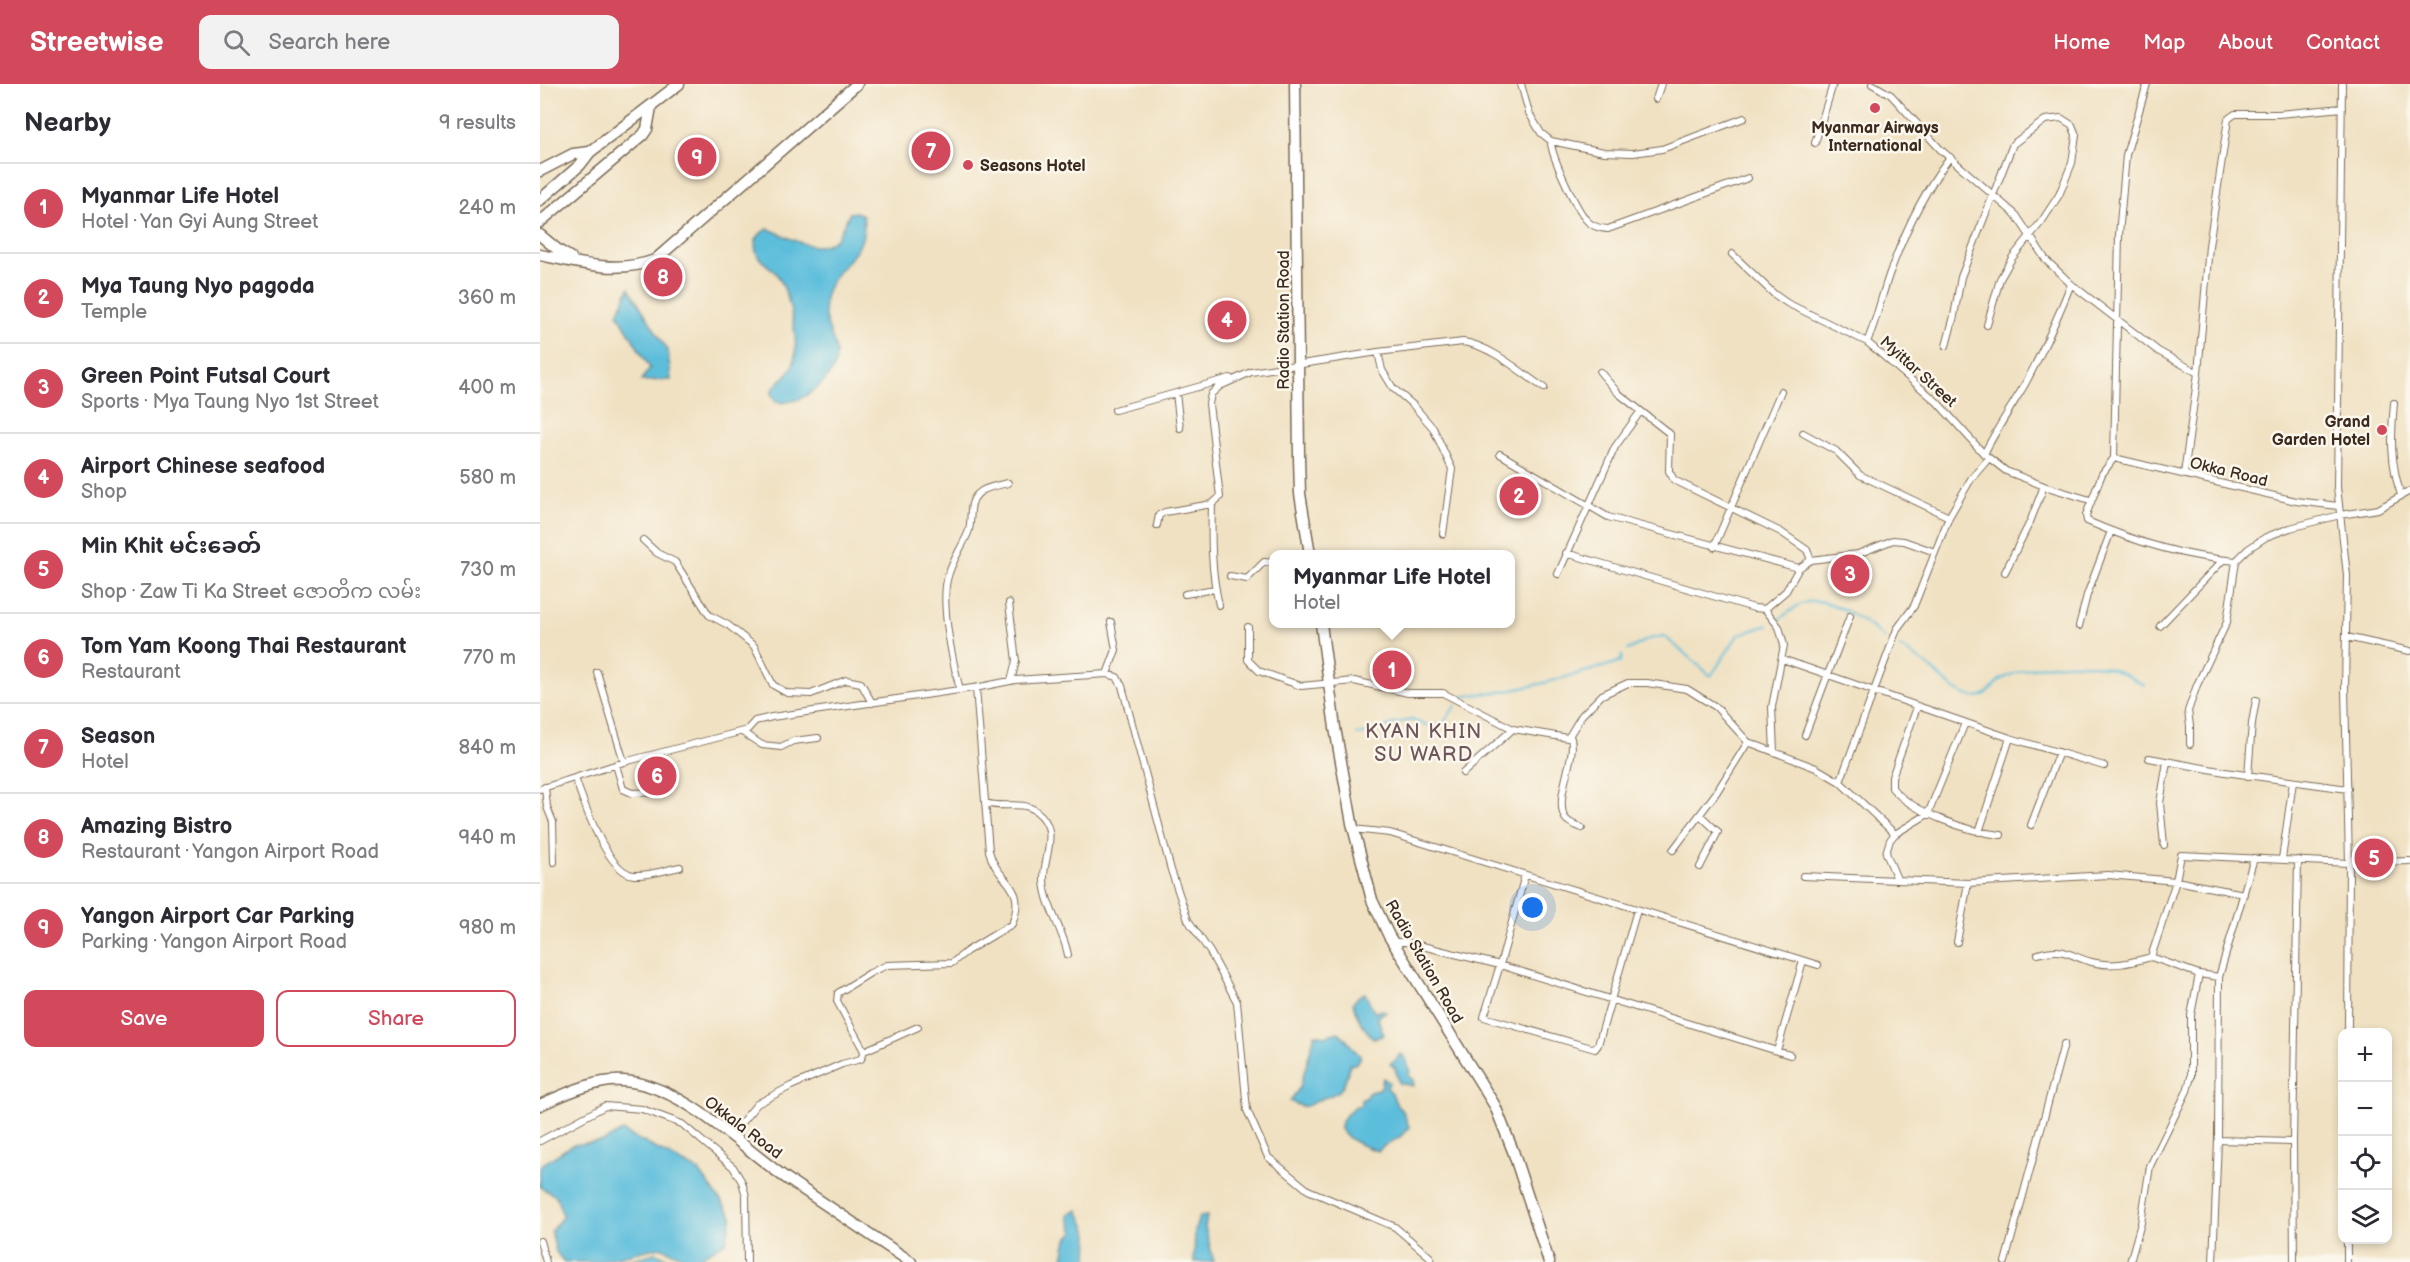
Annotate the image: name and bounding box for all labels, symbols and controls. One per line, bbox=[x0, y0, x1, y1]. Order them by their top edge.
search box bbox=[199, 15, 619, 69]
text: Streetwise bbox=[30, 26, 163, 59]
icon: search bbox=[220, 26, 253, 59]
text: Search here bbox=[268, 29, 390, 56]
text: Home bbox=[2053, 30, 2110, 55]
text: Map bbox=[2143, 30, 2185, 55]
text: About bbox=[2218, 30, 2273, 55]
text: Contact bbox=[2306, 30, 2380, 55]
marker: Myanmar Airways International bbox=[1868, 101, 1882, 115]
text: Nearby bbox=[24, 108, 111, 139]
text: 9 results bbox=[439, 111, 516, 135]
place label: Myanmar Airways International bbox=[1811, 119, 1939, 156]
pin: 7 bbox=[912, 128, 950, 174]
pin: 9 bbox=[678, 134, 716, 180]
place label: Seasons Hotel bbox=[980, 157, 1086, 176]
marker: Seasons Hotel bbox=[961, 158, 975, 172]
text: Myanmar Life Hotel bbox=[81, 183, 279, 210]
text: 1 bbox=[39, 196, 48, 220]
text: 240 m bbox=[459, 196, 516, 220]
text: Hotel · Yan Gyi Aung Street bbox=[81, 210, 318, 234]
street label: Radio Station Road bbox=[1275, 250, 1294, 390]
pin: 8 bbox=[644, 254, 682, 300]
text: Mya Taung Nyo pagoda bbox=[81, 273, 315, 300]
text: 2 bbox=[38, 286, 49, 310]
text: 360 m bbox=[458, 286, 516, 310]
pin: 4 bbox=[1208, 298, 1246, 342]
text: Temple bbox=[81, 300, 147, 324]
street label: Myittar Street bbox=[1876, 333, 1960, 412]
text: Green Point Futsal Court bbox=[81, 363, 330, 390]
text: 3 bbox=[38, 376, 49, 400]
text: 400 m bbox=[458, 376, 516, 400]
text: Sports · Mya Taung Nyo 1st Street bbox=[81, 390, 379, 414]
place label: Grand Garden Hotel bbox=[2272, 413, 2370, 450]
marker: Grand Garden Hotel bbox=[2375, 423, 2389, 437]
text: Airport Chinese seafood bbox=[81, 453, 325, 480]
street label: Okka Road bbox=[2188, 454, 2270, 491]
text: 4 bbox=[38, 466, 49, 490]
text: 580 m bbox=[459, 466, 516, 490]
pin: 2 bbox=[1500, 474, 1538, 518]
text: Shop bbox=[81, 480, 127, 504]
text: Min Khit မင်းခေတ် bbox=[81, 533, 261, 560]
popup bbox=[1269, 550, 1515, 628]
pin: 3 bbox=[1830, 552, 1870, 596]
text: 5 bbox=[38, 558, 49, 582]
text: 730 m bbox=[460, 558, 516, 582]
text: Myanmar Life Hotel bbox=[1293, 564, 1491, 591]
text: Shop · Zaw Ti Ka Street ဇောတိက လမ်း bbox=[81, 580, 421, 604]
text: Hotel bbox=[1293, 591, 1341, 615]
text: Tom Yam Koong Thai Restaurant bbox=[81, 633, 406, 660]
text: 6 bbox=[37, 646, 50, 670]
text: 770 m bbox=[463, 646, 516, 670]
pin: 1 bbox=[1372, 648, 1412, 692]
text: Restaurant bbox=[81, 660, 181, 684]
district label: KYAN KHIN SU WARD bbox=[1365, 720, 1483, 767]
text: Season bbox=[81, 723, 155, 750]
text: 7 bbox=[38, 736, 49, 760]
text: 840 m bbox=[458, 736, 516, 760]
text: Hotel bbox=[81, 750, 129, 774]
pin: 6 bbox=[638, 754, 676, 798]
text: Amazing Bistro bbox=[81, 813, 232, 840]
text: 8 bbox=[37, 826, 50, 850]
text: 940 m bbox=[459, 826, 516, 850]
pin: 5 bbox=[2354, 836, 2394, 880]
text: Restaurant · Yangon Airport Road bbox=[81, 840, 379, 864]
your location bbox=[1518, 893, 1547, 922]
street label: Radio Station Road bbox=[1381, 897, 1467, 1027]
text: Yangon Airport Car Parking bbox=[81, 903, 355, 930]
text: 9 bbox=[38, 916, 49, 940]
text: 980 m bbox=[459, 916, 516, 940]
text: Parking · Yangon Airport Road bbox=[81, 930, 347, 954]
button: Save bbox=[24, 990, 264, 1047]
button: Share bbox=[276, 990, 516, 1047]
map controls bbox=[2338, 1028, 2392, 1244]
button: + bbox=[2338, 1028, 2392, 1082]
button: − bbox=[2338, 1082, 2392, 1136]
street label: Okkala Road bbox=[701, 1093, 786, 1164]
button: locate bbox=[2338, 1136, 2392, 1190]
button: layers bbox=[2338, 1190, 2392, 1244]

